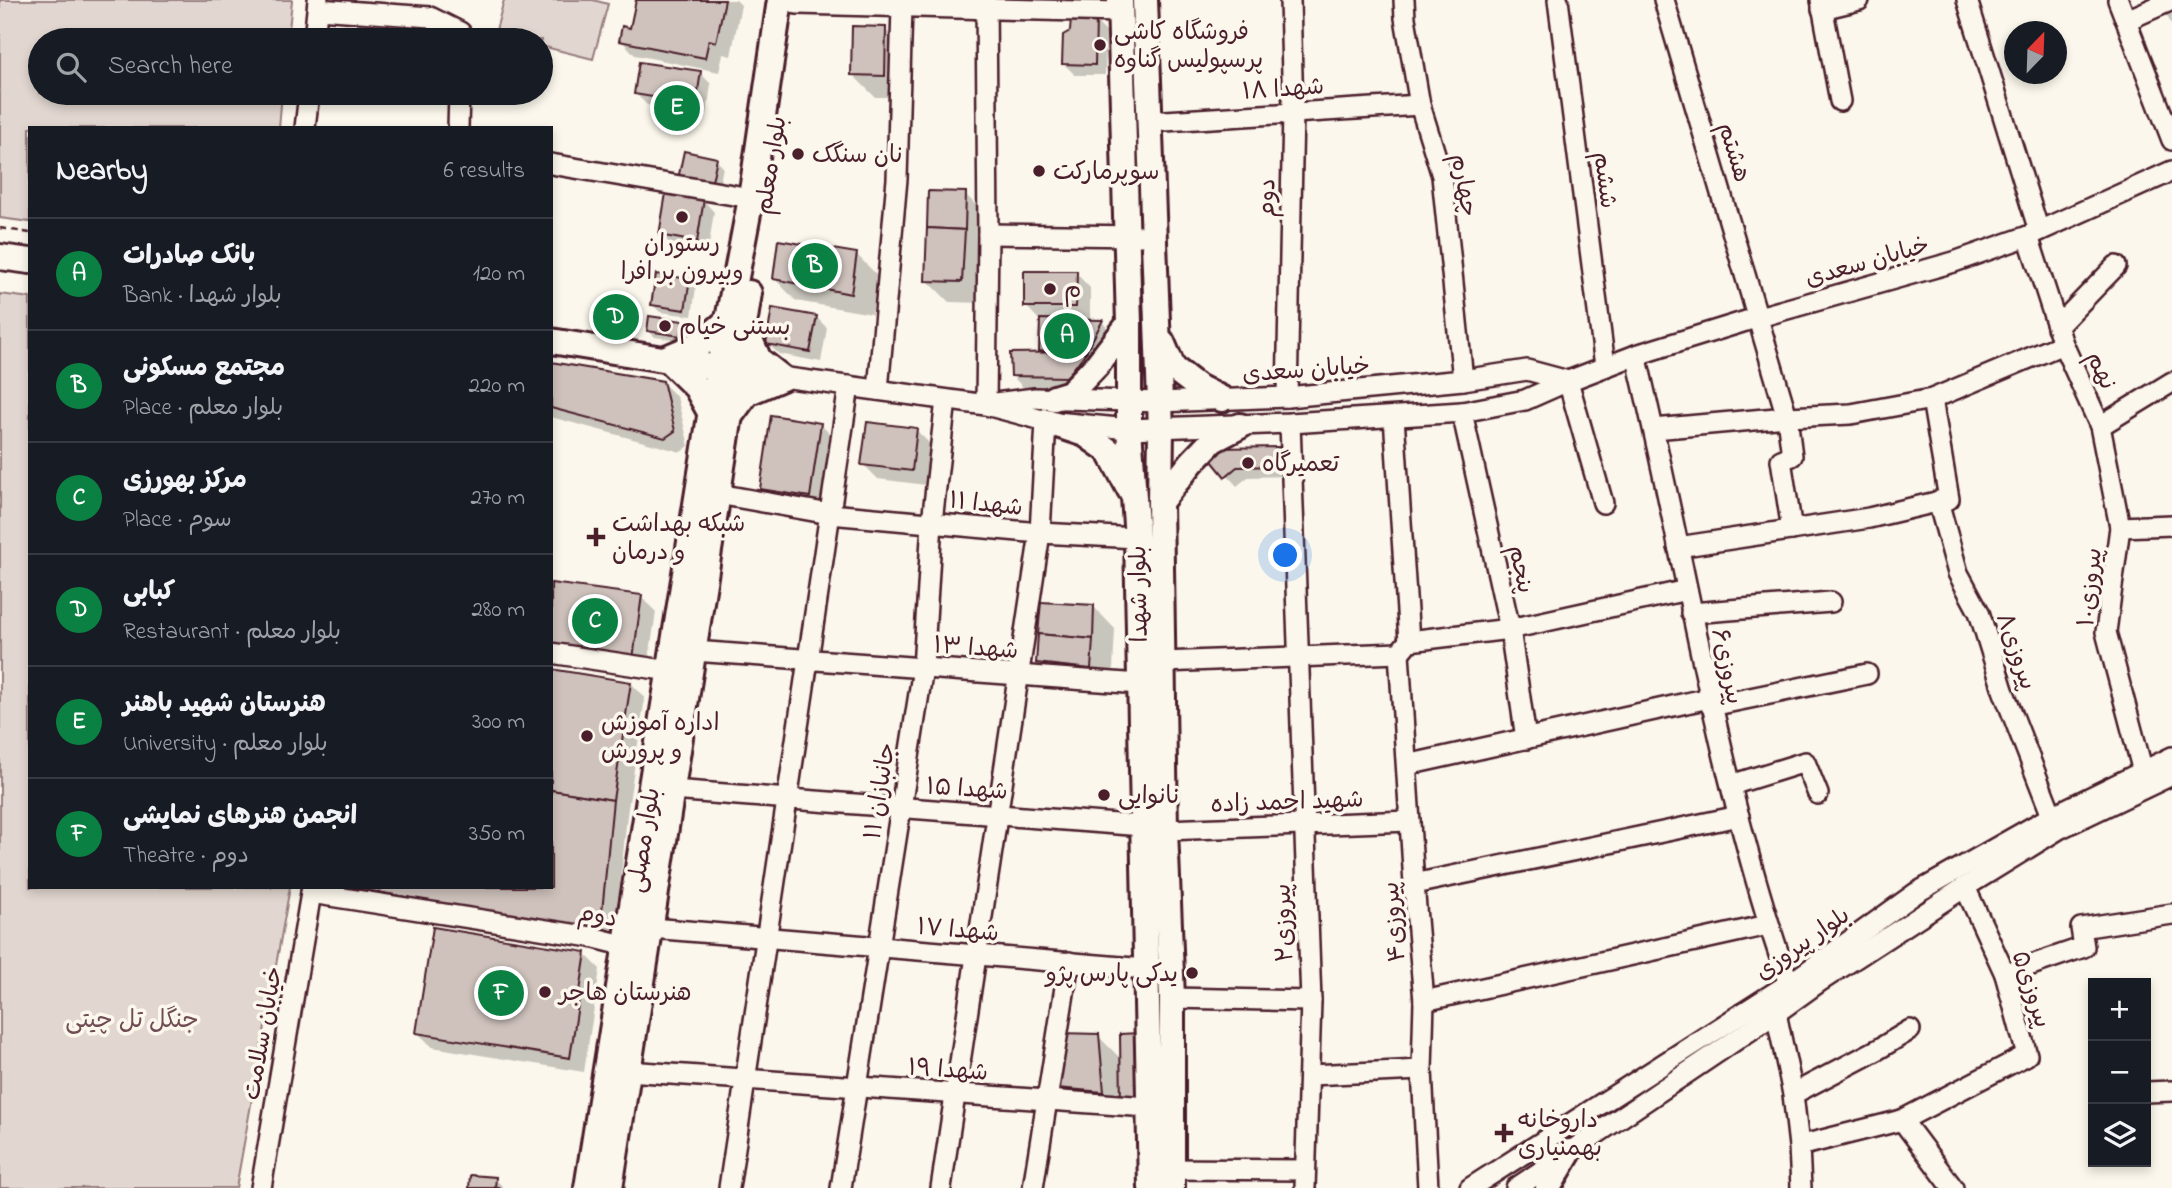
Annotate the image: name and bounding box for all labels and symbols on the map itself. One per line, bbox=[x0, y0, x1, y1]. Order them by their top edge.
place label: فروشگاه کاشی پرسپولیس گناوه bbox=[1114, 16, 1263, 79]
north arrow bbox=[2004, 21, 2067, 84]
marker: فروشگاه کاشی پرسپولیس گناوه bbox=[1092, 37, 1108, 53]
street label: شهدا ۱۸ bbox=[1241, 70, 1325, 111]
pin: E bbox=[654, 82, 700, 134]
street label: بلوار معلم bbox=[747, 114, 798, 217]
street label: هشتم bbox=[1707, 119, 1758, 187]
place label: نان سنگک bbox=[812, 139, 903, 174]
marker: نان سنگک bbox=[790, 146, 806, 162]
street label: ششم bbox=[1583, 150, 1624, 211]
street label: چهارم bbox=[1440, 151, 1485, 220]
place label: سوپرمارکت bbox=[1053, 156, 1159, 191]
marker: سوپرمارکت bbox=[1031, 163, 1047, 179]
street label: دوم bbox=[1251, 178, 1286, 218]
marker: رستوران وبیرون بر افرا bbox=[674, 209, 690, 225]
place label: رستوران وبیرون بر افرا bbox=[621, 228, 744, 291]
street label: خیابان سعدی bbox=[1801, 229, 1934, 298]
pin: B bbox=[792, 240, 838, 292]
place label: م bbox=[1064, 274, 1081, 309]
marker: م bbox=[1042, 281, 1058, 297]
pin: D bbox=[593, 291, 639, 343]
pin: A bbox=[1044, 310, 1090, 362]
place label: بستنی خیام bbox=[679, 311, 790, 346]
marker: بستنی خیام bbox=[657, 318, 673, 334]
street label: نهم bbox=[2076, 346, 2124, 396]
street label: خیابان سعدی bbox=[1241, 350, 1371, 393]
place label: تعمیرگاه bbox=[1262, 448, 1340, 483]
marker: تعمیرگاه bbox=[1240, 455, 1256, 471]
street label: شهدا ۱۱ bbox=[947, 484, 1024, 527]
place label: شبکه بهداشت و درمان bbox=[612, 508, 745, 571]
marker: شبکه بهداشت و درمان bbox=[586, 527, 606, 547]
your location bbox=[1268, 538, 1302, 572]
street label: پنجم bbox=[1497, 542, 1542, 597]
street label: بلوار شهدا bbox=[1122, 545, 1159, 643]
street label: پیروزی۱۰ bbox=[2070, 546, 2113, 628]
pin: C bbox=[572, 595, 618, 647]
street label: پیروزی۸ bbox=[1985, 609, 2044, 695]
street label: پیروزی۶ bbox=[1700, 625, 1751, 708]
street label: شهدا ۱۳ bbox=[932, 629, 1019, 670]
place label: اداره آموزش و پرورش bbox=[601, 707, 720, 770]
marker: اداره آموزش و پرورش bbox=[579, 728, 595, 744]
street label: جانبازان ۱۱ bbox=[857, 740, 906, 842]
street label: شهدا ۱۵ bbox=[925, 770, 1009, 811]
place label: نانوایی bbox=[1118, 780, 1180, 815]
street label: شهید احمد زاده bbox=[1210, 783, 1364, 824]
street label: بلوار مصلی bbox=[620, 785, 671, 895]
marker: نانوایی bbox=[1096, 787, 1112, 803]
street label: پیروزی۴ bbox=[1375, 880, 1416, 963]
street label: پیروزی۲ bbox=[1267, 883, 1304, 963]
street label: دوم bbox=[575, 897, 620, 938]
street label: بلوار پیروزی bbox=[1749, 899, 1858, 991]
street label: شهدا ۱۷ bbox=[915, 910, 1000, 953]
street label: پیروزی۵ bbox=[2001, 947, 2059, 1033]
place label: یدکی پارس پژو bbox=[1044, 958, 1178, 993]
street label: خیابان سلامت bbox=[235, 964, 293, 1103]
marker: یدکی پارس پژو bbox=[1184, 965, 1200, 981]
pin: F bbox=[478, 967, 524, 1019]
place label: هنرستان هاجر bbox=[557, 977, 692, 1012]
marker: هنرستان هاجر bbox=[537, 984, 553, 1000]
park label: جنگل تل چیتی bbox=[65, 1004, 199, 1039]
street label: شهدا ۱۹ bbox=[907, 1051, 989, 1092]
place label: داروخانه بهمنیاری bbox=[1518, 1104, 1602, 1167]
marker: داروخانه بهمنیاری bbox=[1496, 1125, 1512, 1141]

